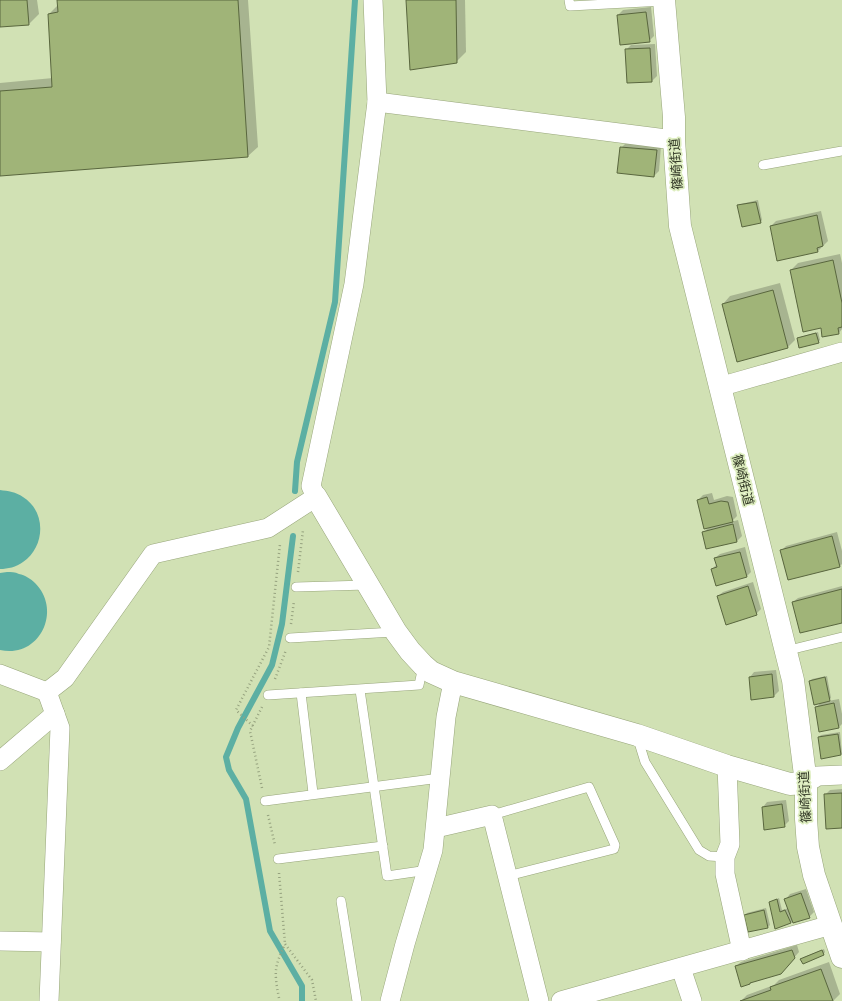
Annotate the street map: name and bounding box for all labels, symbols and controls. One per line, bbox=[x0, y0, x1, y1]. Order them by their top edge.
street label: 篠崎街道 bbox=[667, 138, 685, 190]
street label: 篠崎街道 bbox=[729, 453, 757, 507]
street label: 篠崎街道 bbox=[796, 771, 814, 823]

